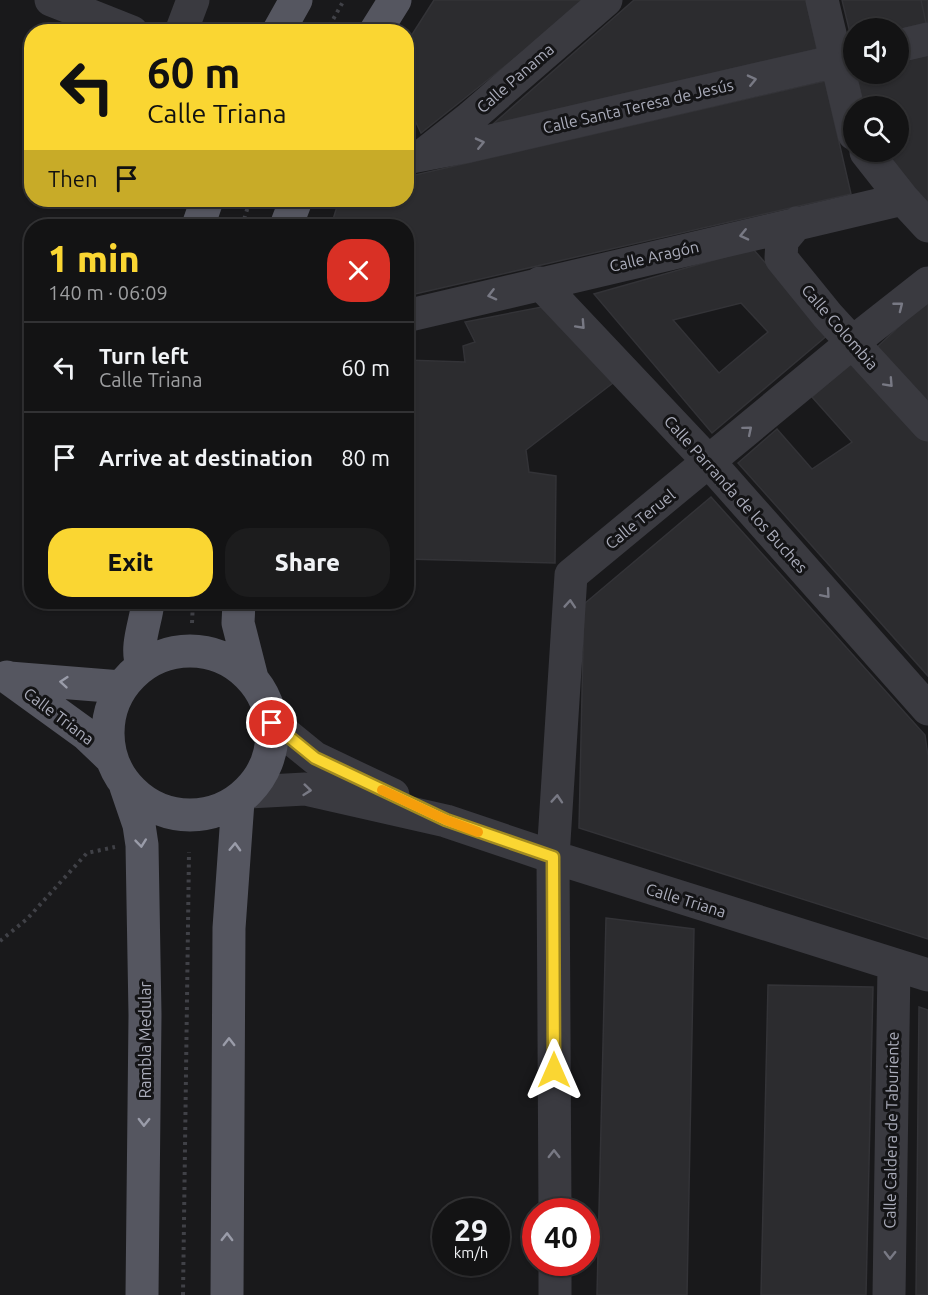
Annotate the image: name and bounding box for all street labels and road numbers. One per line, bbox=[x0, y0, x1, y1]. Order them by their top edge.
street label: Calle Panama bbox=[473, 40, 557, 116]
street label: Calle Santa Teresa de Jesús bbox=[541, 75, 735, 137]
street label: Calle Aragón bbox=[607, 237, 701, 275]
street label: Calle Colombia bbox=[798, 281, 882, 373]
street label: Calle Parranda de los Buches bbox=[661, 412, 811, 576]
street label: Calle Teruel bbox=[602, 486, 678, 552]
street label: Calle Triana bbox=[21, 684, 97, 748]
street label: Calle Triana bbox=[644, 879, 728, 921]
street label: Rambla Medular bbox=[136, 981, 154, 1099]
street label: Calle Caldera de Taburiente bbox=[880, 1031, 902, 1229]

